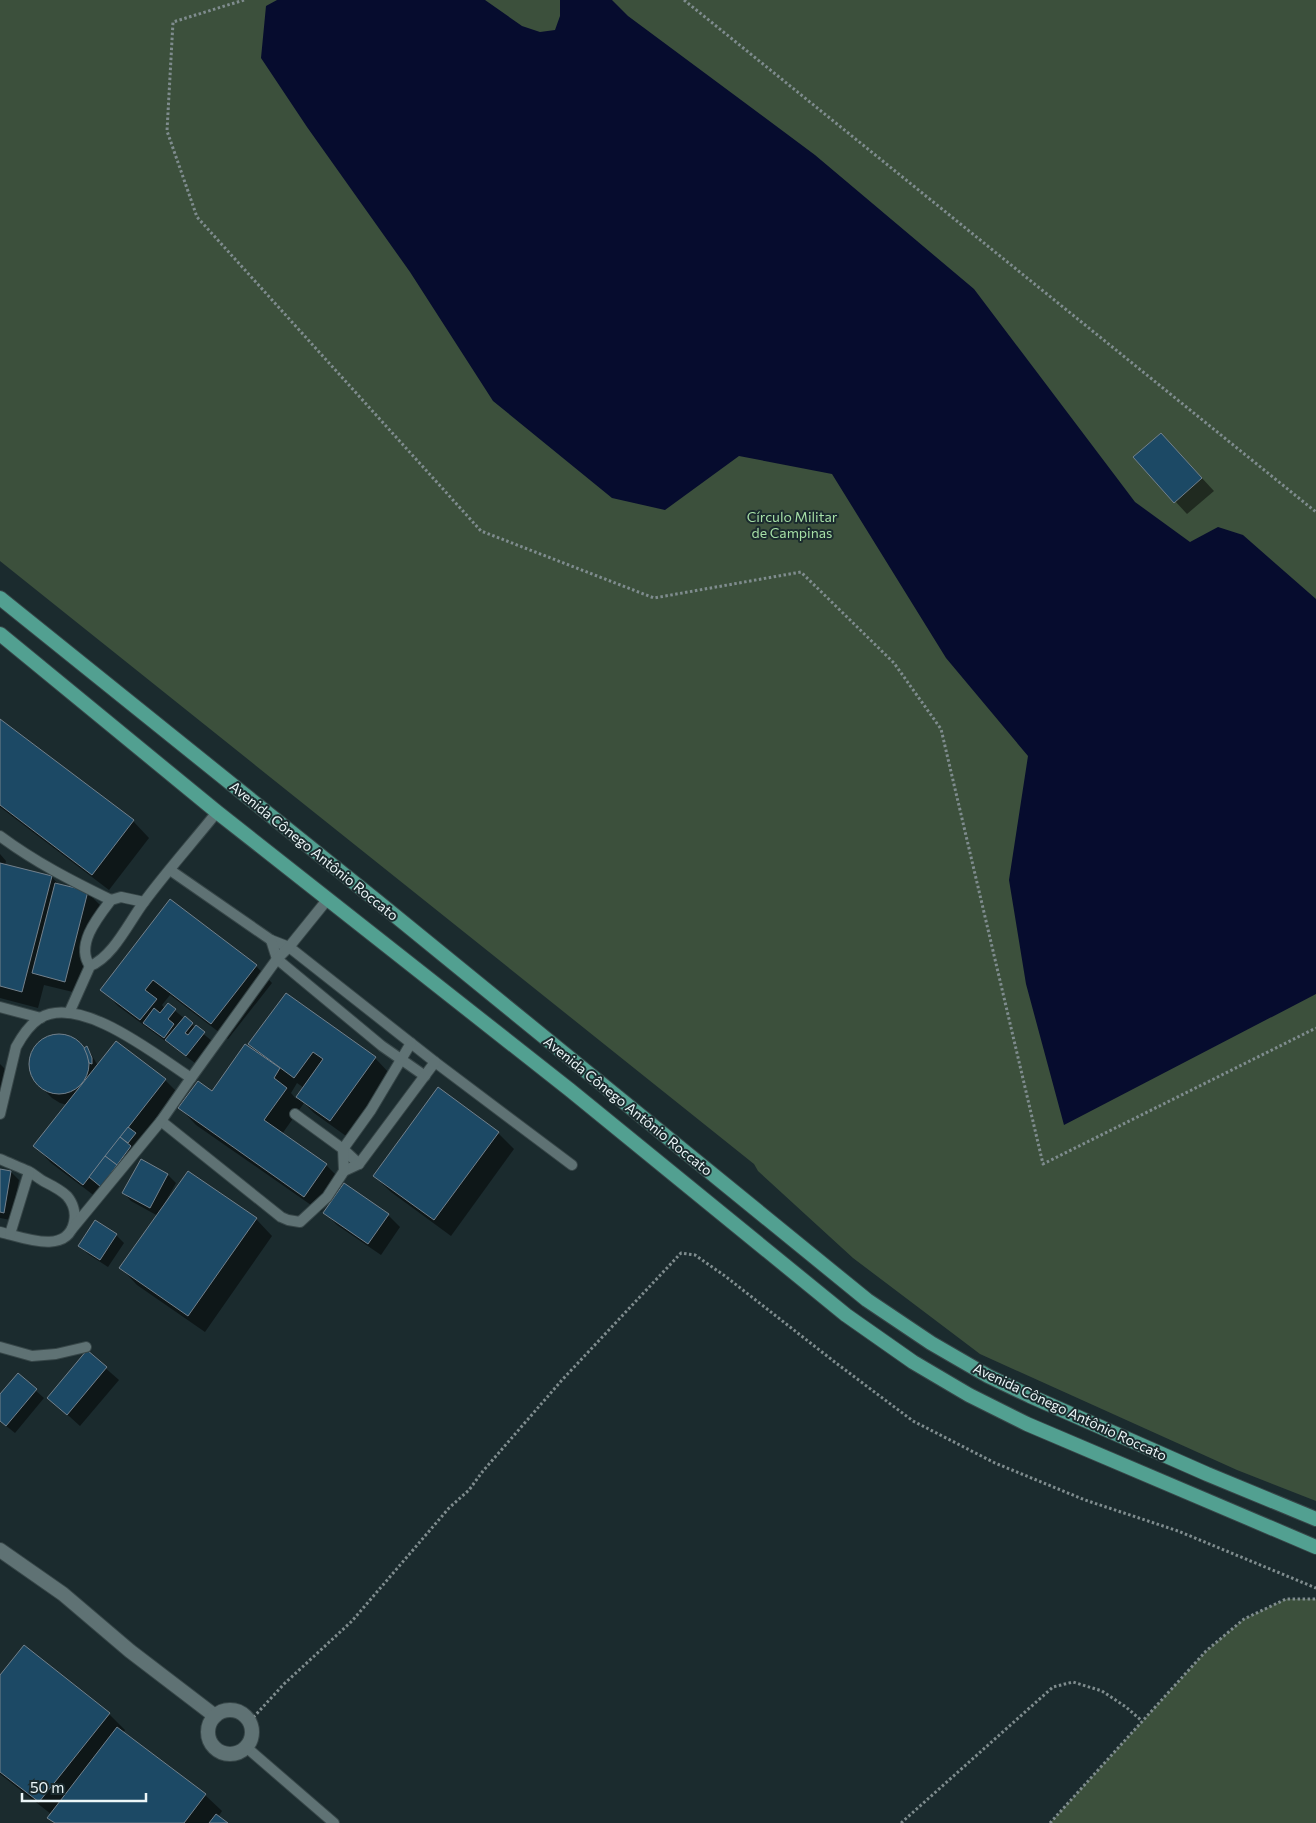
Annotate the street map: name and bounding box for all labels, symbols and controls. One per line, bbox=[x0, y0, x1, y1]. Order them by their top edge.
park label: Círculo Militar de Campinas bbox=[747, 508, 838, 541]
street label: Avenida Cônego Antônio Roccato bbox=[227, 777, 402, 924]
street label: Avenida Cônego Antônio Roccato bbox=[541, 1032, 716, 1179]
street label: Avenida Cônego Antônio Roccato bbox=[971, 1359, 1170, 1464]
scale bar bbox=[22, 1770, 146, 1802]
text: 50 m bbox=[30, 1778, 64, 1796]

